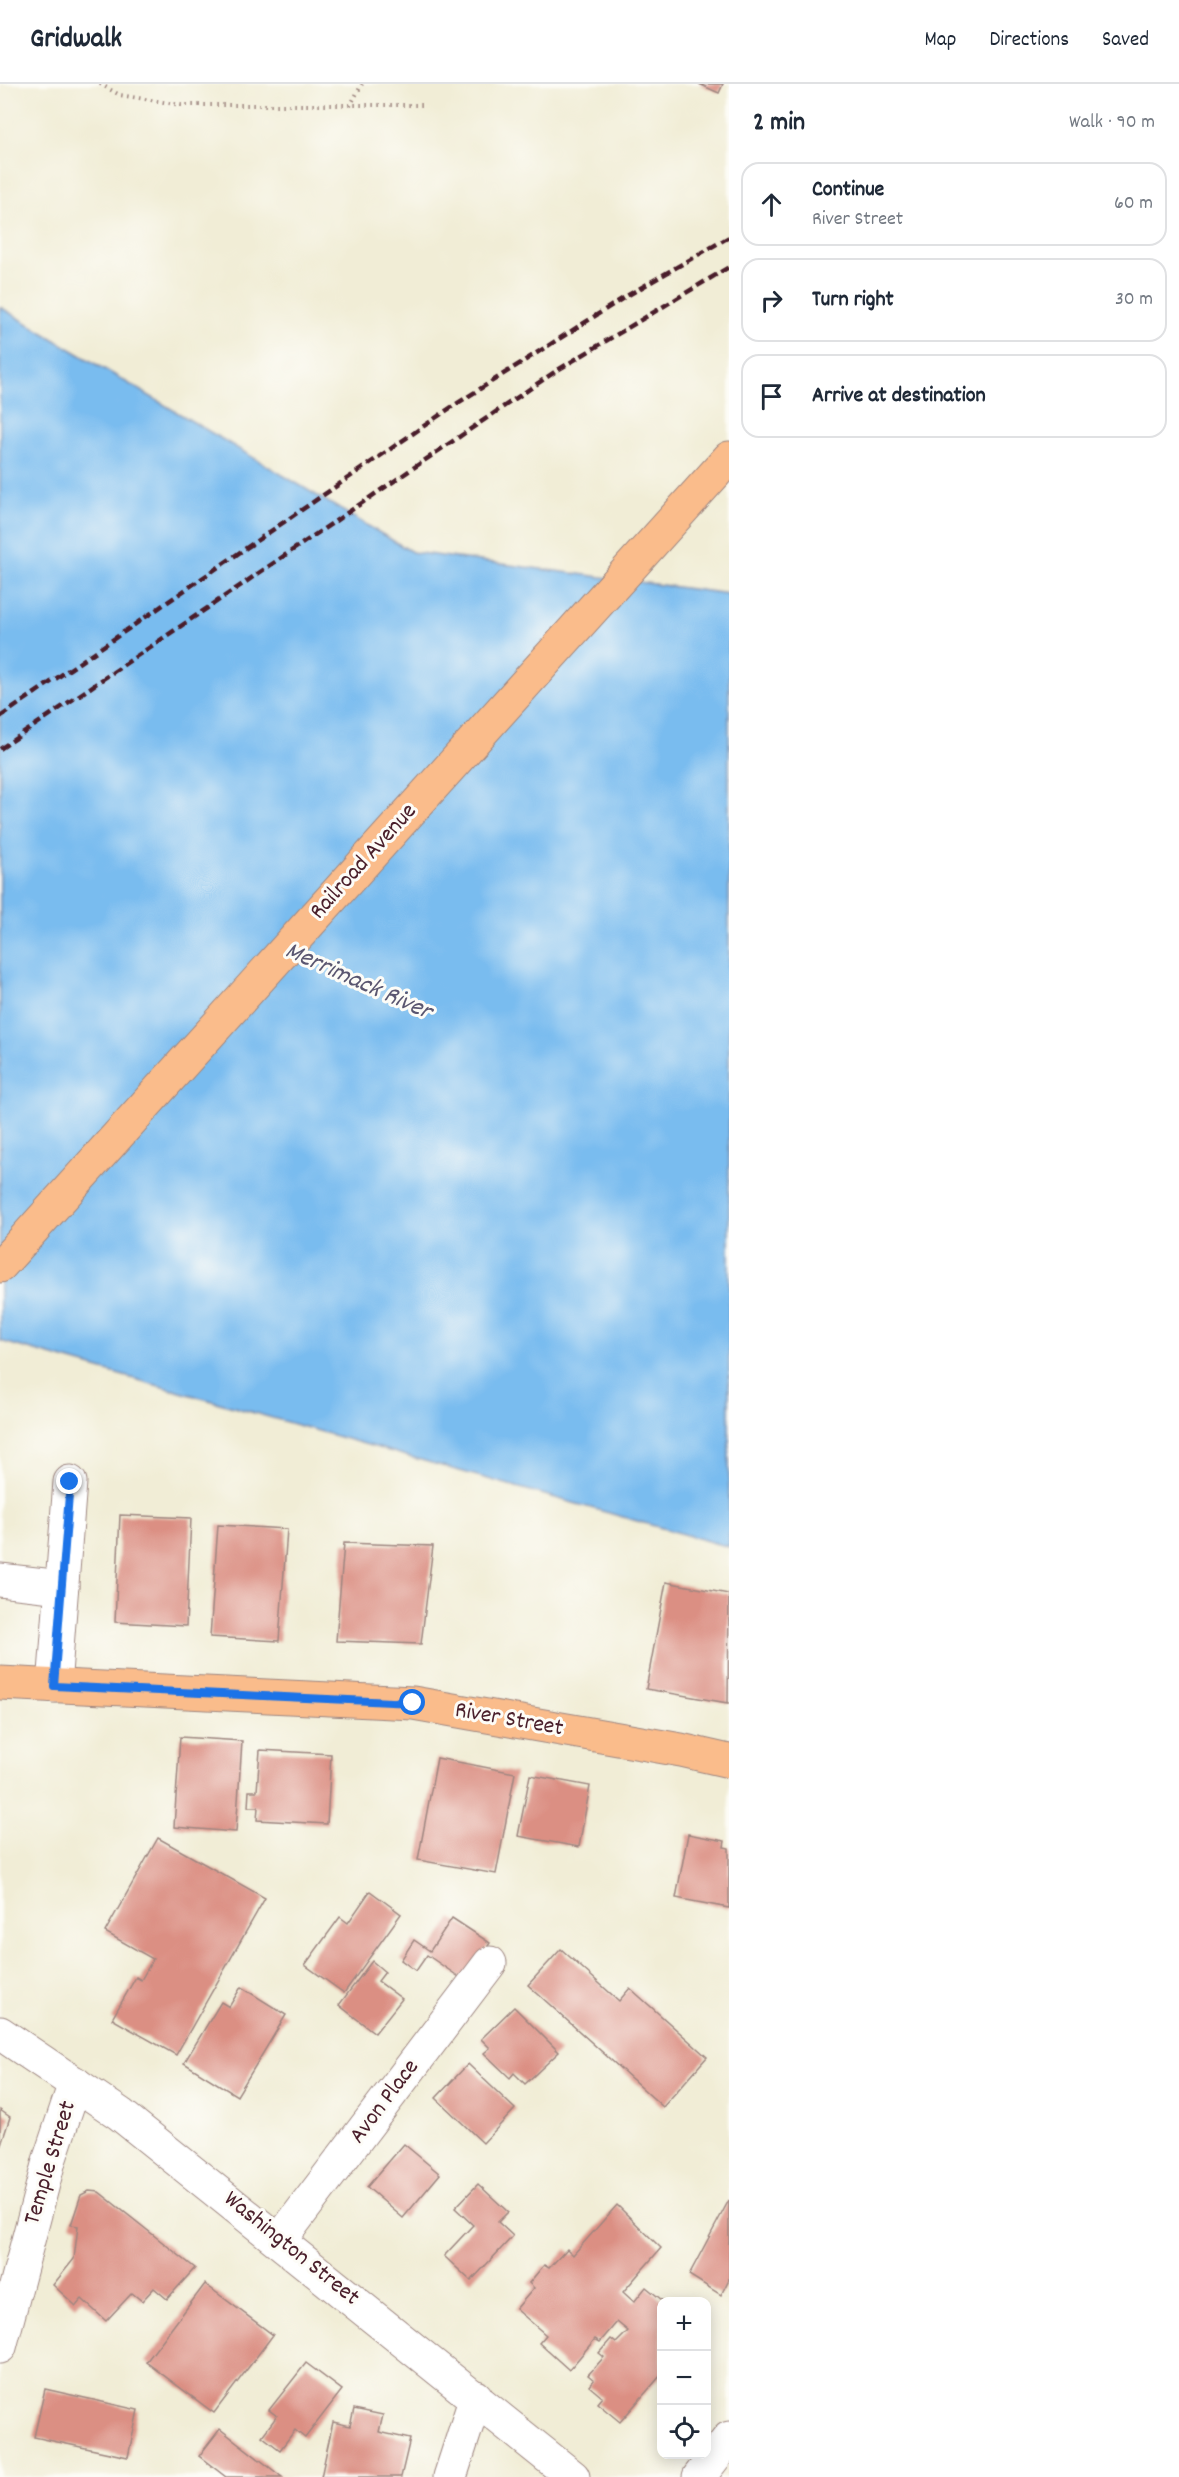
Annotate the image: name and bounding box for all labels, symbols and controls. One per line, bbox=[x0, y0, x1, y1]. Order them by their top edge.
text: Gridwalk bbox=[30, 21, 122, 61]
text: Map bbox=[925, 26, 956, 56]
text: Directions bbox=[989, 26, 1069, 56]
text: Saved bbox=[1102, 26, 1149, 56]
text: 2 min bbox=[753, 105, 805, 142]
text: Walk · 90 m bbox=[1069, 109, 1155, 137]
text: Continue bbox=[812, 175, 884, 206]
icon: ahead bbox=[755, 188, 788, 221]
text: 60 m bbox=[1114, 190, 1153, 218]
text: River Street bbox=[812, 206, 903, 234]
icon: right bbox=[755, 284, 788, 317]
text: Turn right bbox=[812, 285, 894, 316]
text: 30 m bbox=[1115, 286, 1153, 314]
icon: arrive bbox=[755, 380, 788, 413]
text: Arrive at destination bbox=[812, 381, 986, 412]
street label: Railroad Avenue bbox=[302, 796, 426, 928]
water label: Merrimack River bbox=[279, 933, 440, 1032]
route end bbox=[56, 1468, 82, 1494]
route start bbox=[399, 1689, 425, 1715]
street label: River Street bbox=[452, 1694, 566, 1746]
street label: Avon Place bbox=[342, 2052, 428, 2152]
street label: Temple Street bbox=[16, 2097, 86, 2229]
street label: Washington Street bbox=[216, 2183, 367, 2315]
map controls bbox=[657, 2297, 711, 2459]
button: + bbox=[657, 2297, 711, 2351]
button: − bbox=[657, 2351, 711, 2405]
button: locate bbox=[657, 2405, 711, 2459]

